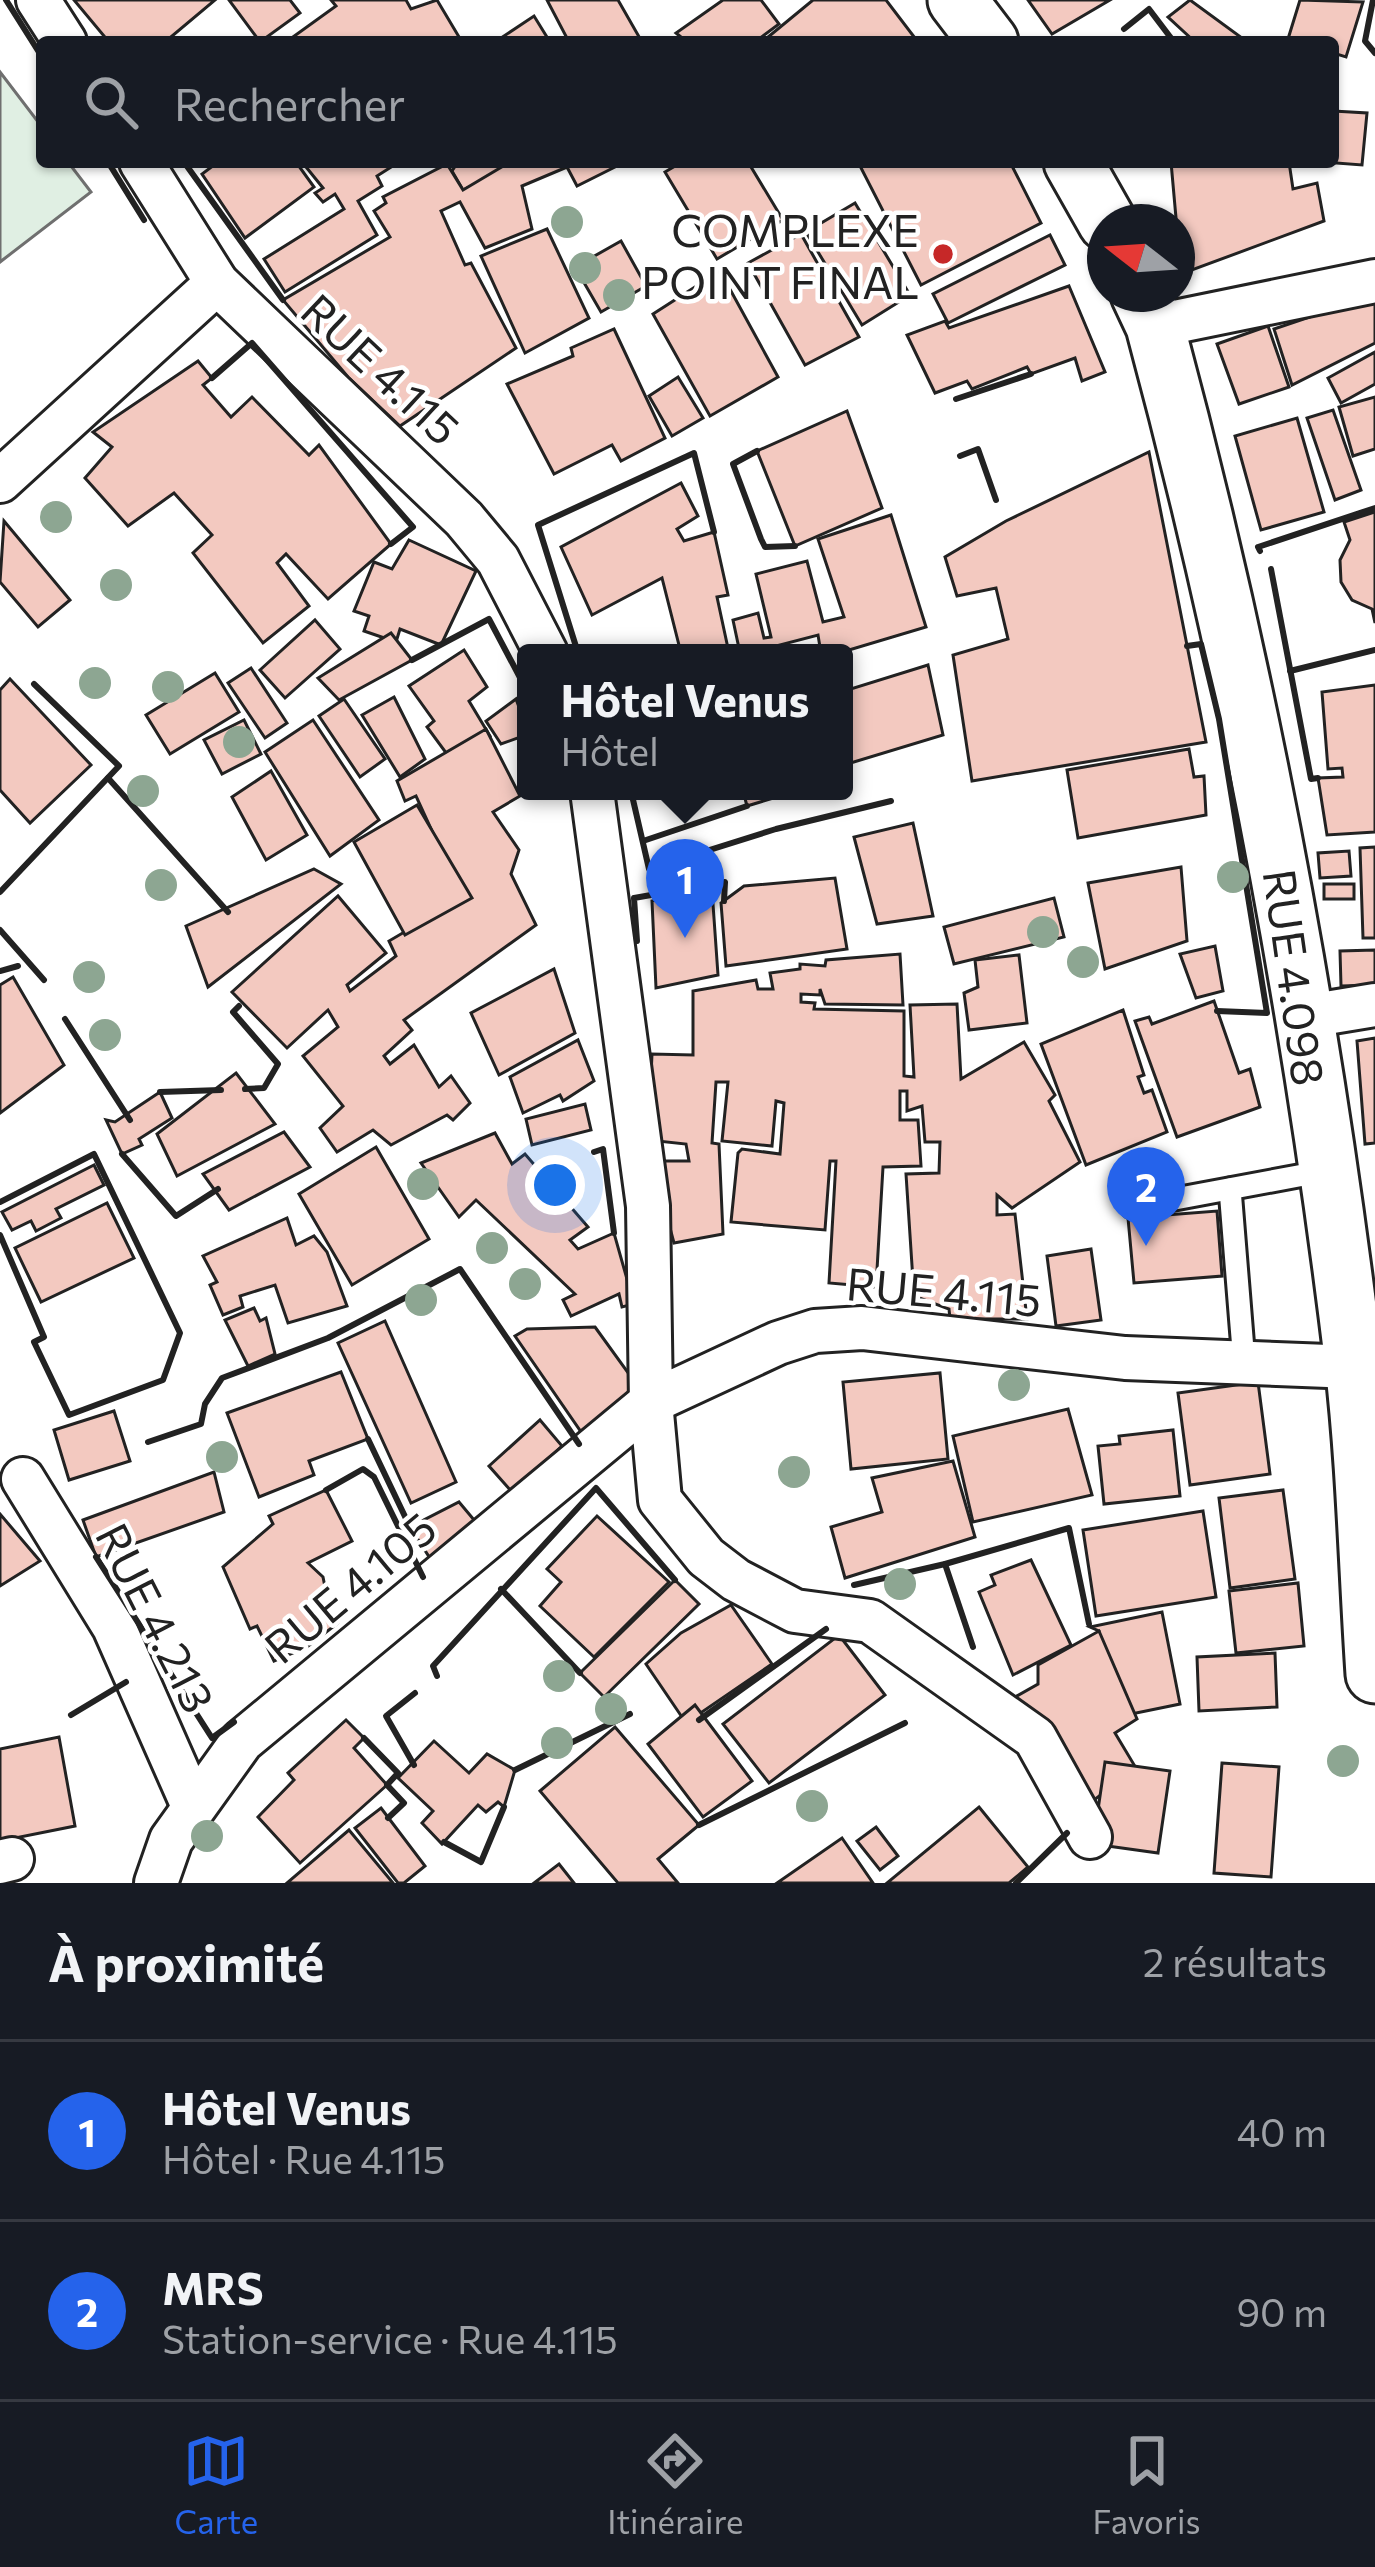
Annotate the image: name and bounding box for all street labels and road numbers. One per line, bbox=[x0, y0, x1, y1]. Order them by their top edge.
street label: RUE 4.115 bbox=[292, 281, 472, 455]
street label: RUE 4.098 bbox=[1254, 865, 1338, 1089]
street label: RUE 4.115 bbox=[844, 1254, 1044, 1326]
street label: RUE 4.105 bbox=[253, 1499, 445, 1673]
street label: RUE 4.213 bbox=[86, 1513, 228, 1721]

